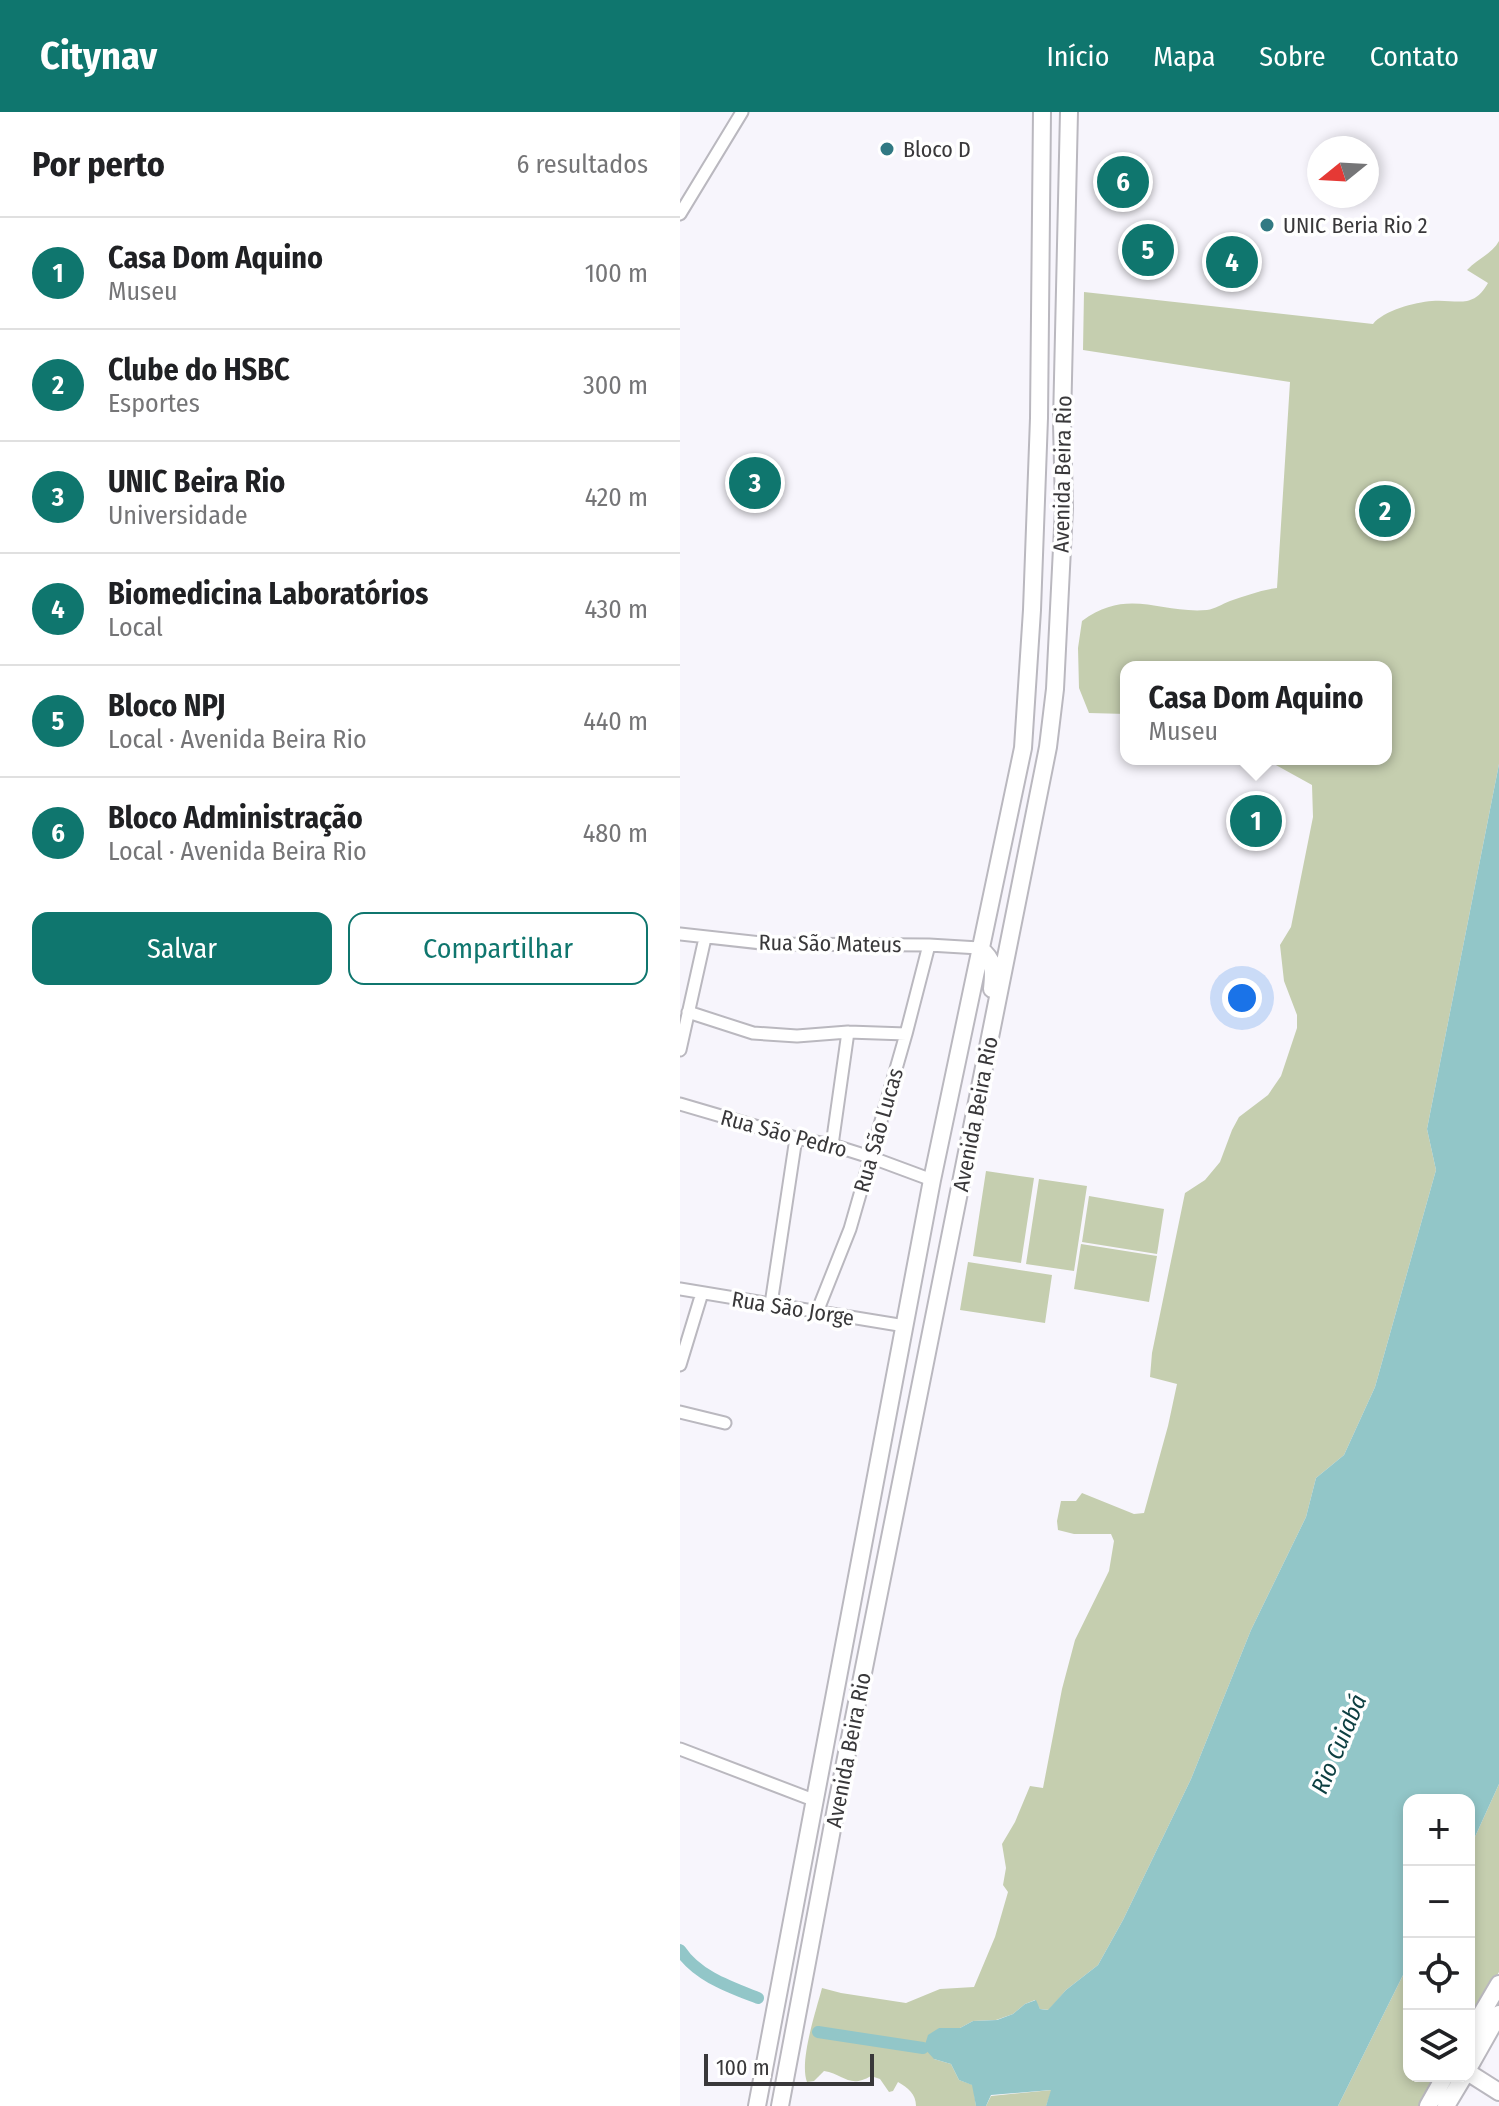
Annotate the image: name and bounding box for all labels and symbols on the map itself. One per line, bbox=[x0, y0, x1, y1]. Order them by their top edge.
place label: Bloco D bbox=[903, 136, 971, 163]
north arrow bbox=[1307, 136, 1379, 208]
marker: Bloco D bbox=[878, 140, 896, 158]
pin: 6 bbox=[1097, 152, 1149, 212]
place label: UNIC Beria Rio 2 bbox=[1283, 212, 1427, 239]
marker: UNIC Beria Rio 2 bbox=[1258, 216, 1276, 234]
pin: 5 bbox=[1122, 220, 1174, 280]
pin: 4 bbox=[1206, 232, 1258, 292]
street label: Avenida Beira Rio bbox=[1048, 395, 1077, 553]
pin: 3 bbox=[729, 453, 781, 513]
pin: 2 bbox=[1359, 481, 1411, 541]
pin: 1 bbox=[1230, 791, 1282, 851]
street label: Rua São Mateus bbox=[758, 929, 902, 958]
your location bbox=[1222, 978, 1262, 1018]
street label: Avenida Beira Rio bbox=[947, 1034, 1004, 1194]
street label: Rua São Lucas bbox=[848, 1065, 909, 1195]
street label: Rua São Pedro bbox=[718, 1104, 850, 1163]
street label: Rua São Jorge bbox=[730, 1285, 856, 1332]
street label: Avenida Beira Rio bbox=[820, 1670, 877, 1830]
water label: Rio Cuiabá bbox=[1306, 1690, 1372, 1798]
scale bar bbox=[704, 2050, 874, 2086]

